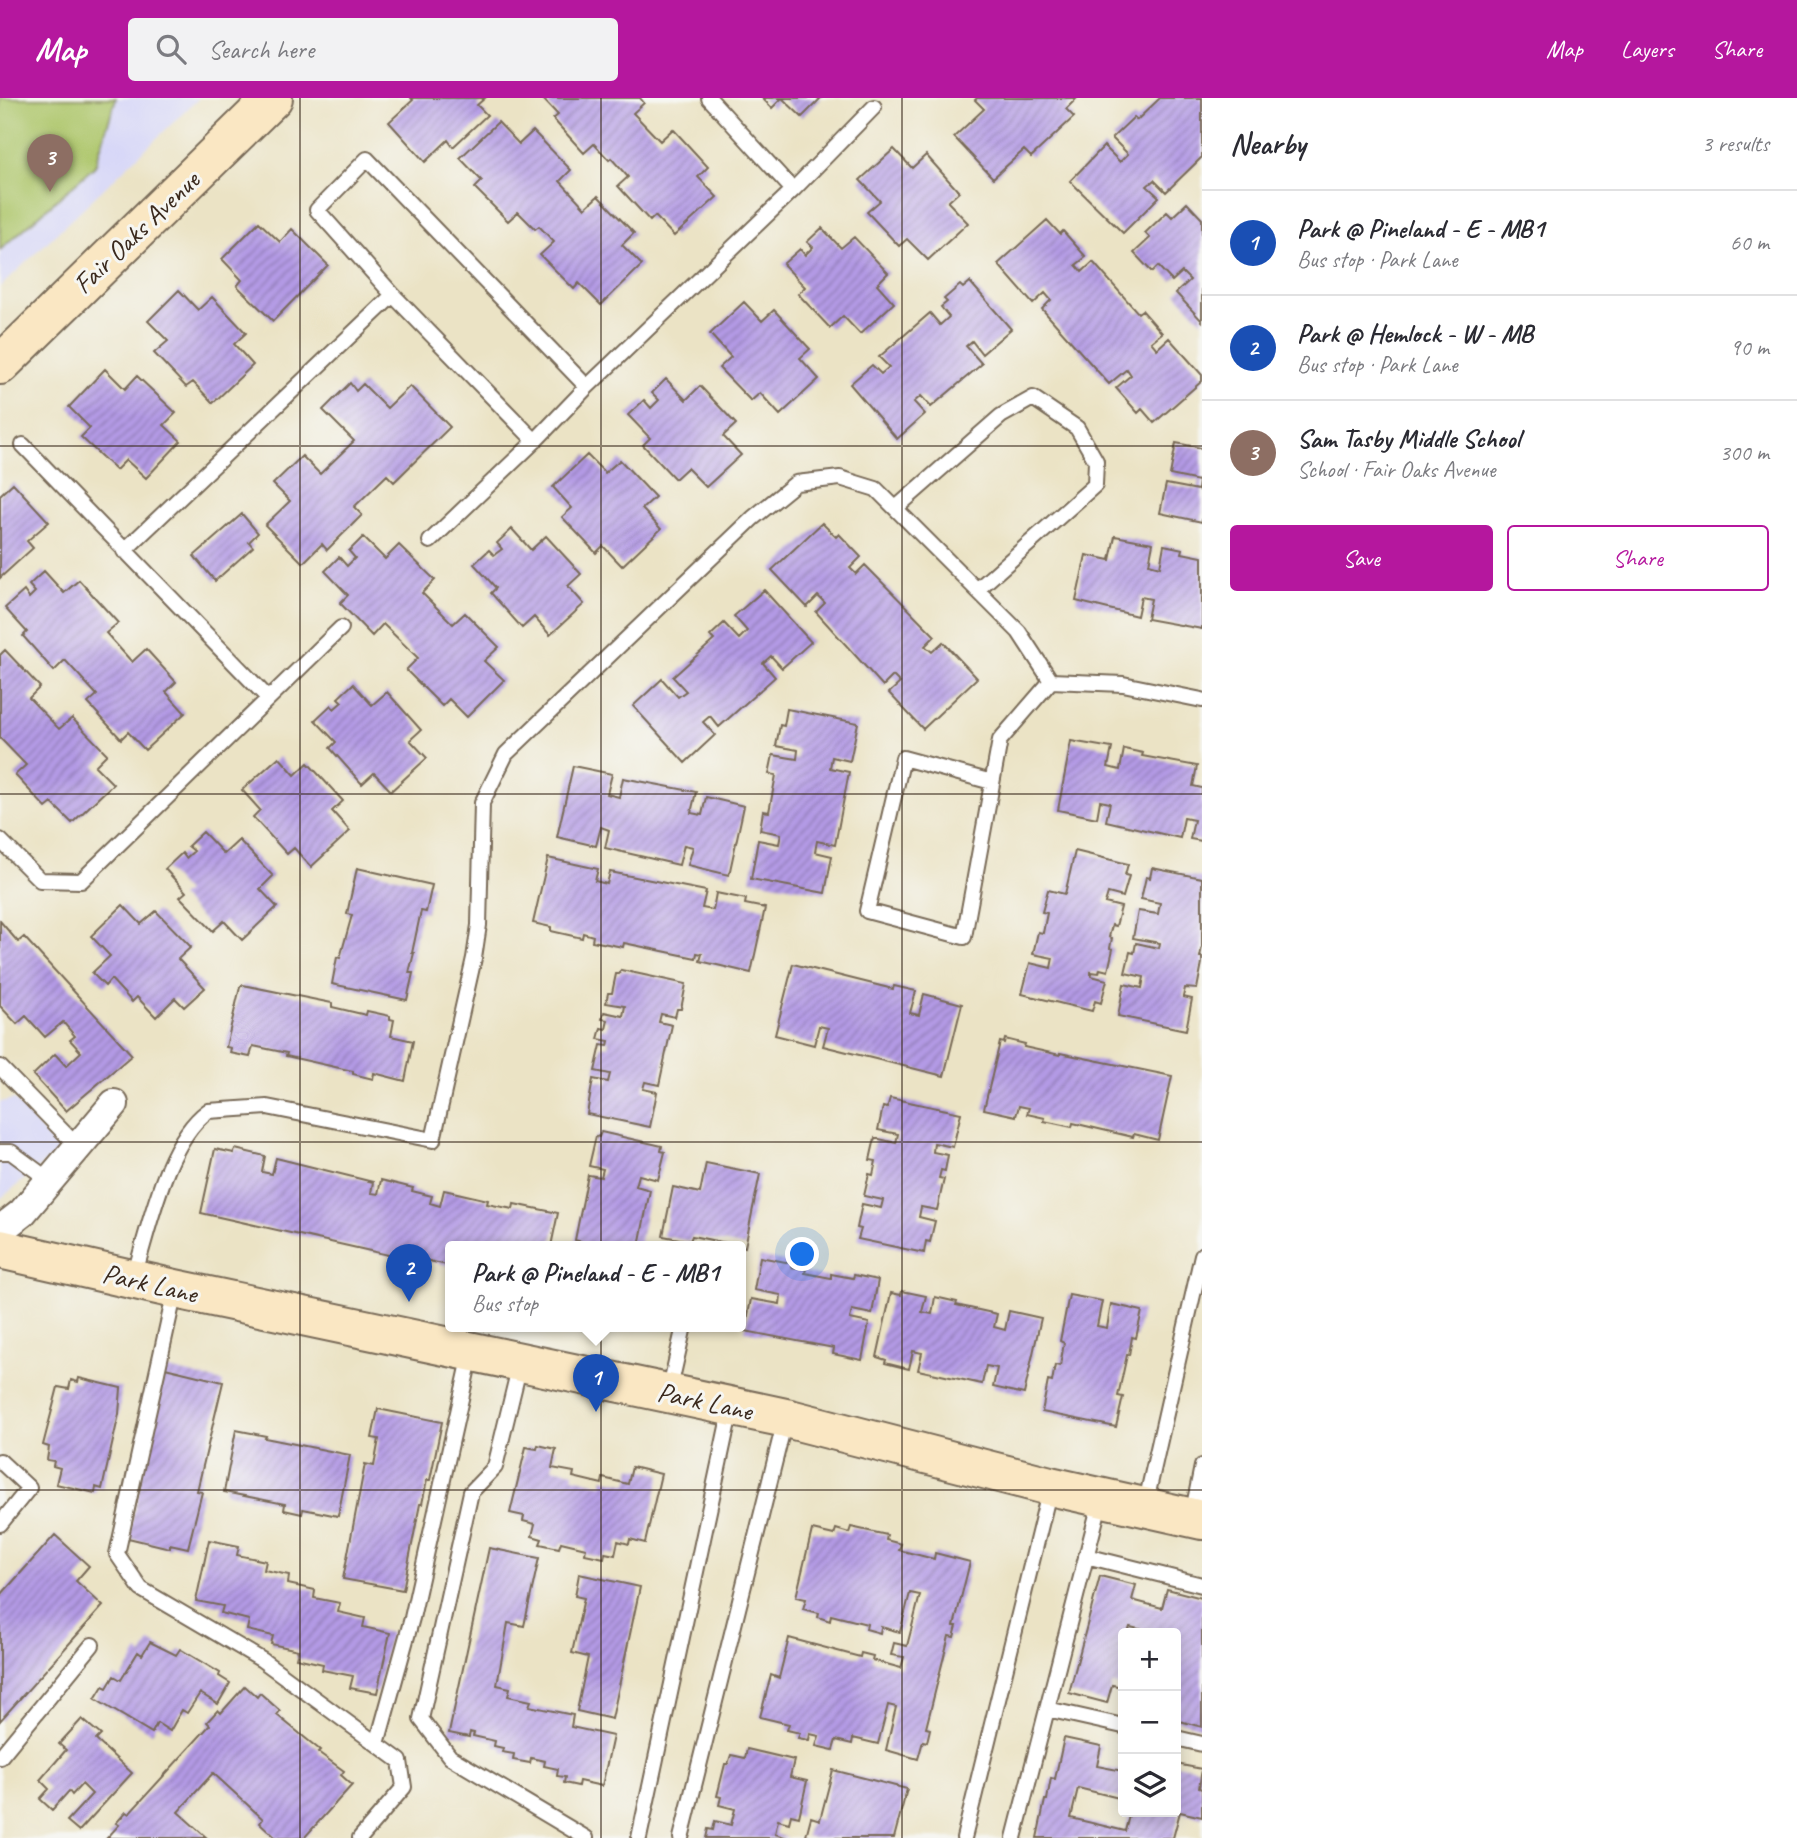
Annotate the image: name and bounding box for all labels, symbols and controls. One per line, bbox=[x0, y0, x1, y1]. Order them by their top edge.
search box bbox=[128, 18, 618, 81]
text: Map bbox=[35, 28, 86, 70]
icon: search bbox=[152, 30, 190, 68]
text: Search here bbox=[208, 33, 314, 66]
text: Map bbox=[1546, 34, 1583, 64]
text: Layers bbox=[1621, 34, 1674, 64]
text: Share bbox=[1712, 34, 1762, 64]
text: Nearby bbox=[1230, 125, 1306, 163]
text: 3 results bbox=[1702, 129, 1769, 158]
pin: 3 bbox=[27, 134, 73, 192]
street label: Fair Oaks Avenue bbox=[65, 162, 208, 301]
text: Park @ Pineland - E - MB1 bbox=[1297, 212, 1544, 245]
text: 1 bbox=[1248, 228, 1258, 257]
text: 60 m bbox=[1730, 228, 1769, 257]
text: Bus stop · Park Lane bbox=[1297, 245, 1457, 274]
text: Park @ Hemlock - W - MB bbox=[1297, 317, 1534, 350]
text: 2 bbox=[1248, 333, 1258, 362]
text: 90 m bbox=[1730, 333, 1769, 362]
text: Bus stop · Park Lane bbox=[1297, 350, 1457, 379]
text: Sam Tasby Middle School bbox=[1297, 422, 1520, 455]
text: 3 bbox=[1248, 438, 1258, 467]
text: 300 m bbox=[1720, 438, 1769, 467]
text: School · Fair Oaks Avenue bbox=[1297, 455, 1495, 484]
button: Save bbox=[1230, 525, 1493, 591]
button: Share bbox=[1507, 525, 1769, 591]
your location bbox=[785, 1237, 819, 1271]
popup bbox=[445, 1241, 746, 1332]
pin: 2 bbox=[386, 1244, 432, 1302]
street label: Park Lane bbox=[99, 1255, 203, 1311]
text: Park @ Pineland - E - MB1 bbox=[472, 1256, 719, 1289]
text: Bus stop bbox=[472, 1289, 538, 1318]
pin: 1 bbox=[573, 1354, 619, 1412]
street label: Park Lane bbox=[654, 1374, 757, 1428]
map controls bbox=[1118, 1628, 1181, 1817]
button: + bbox=[1118, 1628, 1181, 1691]
button: − bbox=[1118, 1691, 1181, 1754]
button: layers bbox=[1118, 1754, 1181, 1817]

